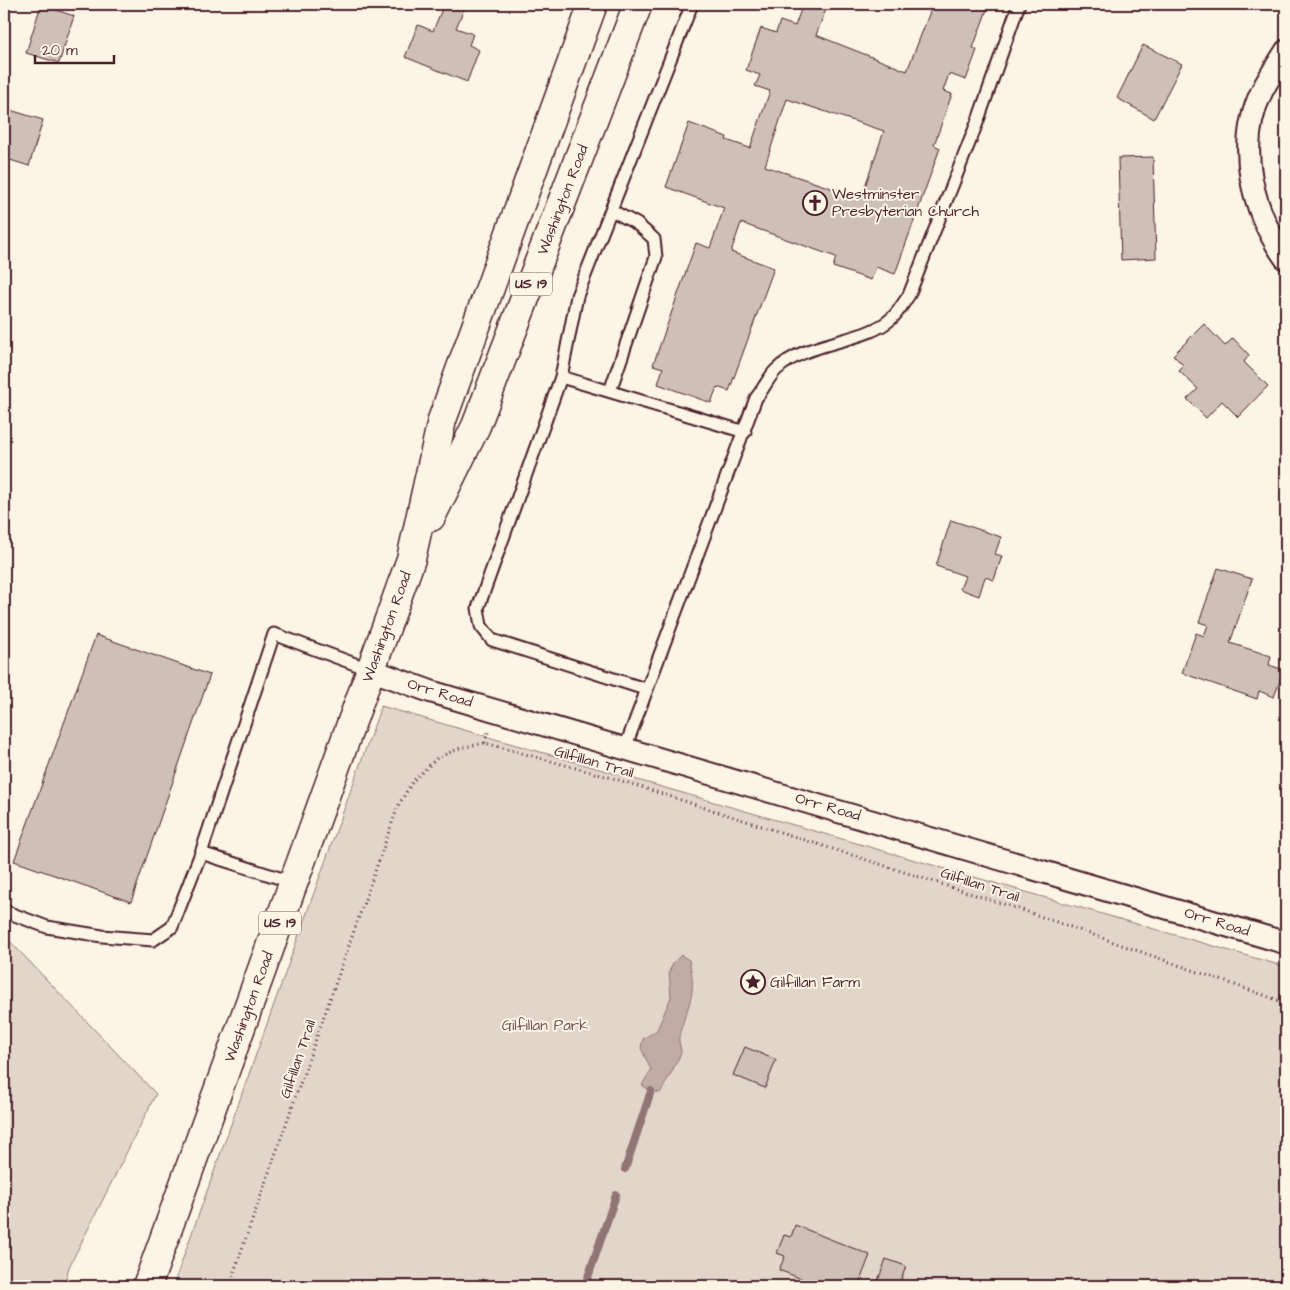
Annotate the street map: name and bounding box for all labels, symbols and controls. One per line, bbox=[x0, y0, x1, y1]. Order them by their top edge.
scale bar bbox=[35, 32, 114, 64]
text: 20 m bbox=[42, 40, 78, 61]
street label: Washington Road bbox=[532, 141, 595, 259]
place label: Westminster Presbyterian Church bbox=[832, 184, 979, 223]
church icon: Westminster Presbyterian Church bbox=[802, 190, 828, 216]
road number: US 19 bbox=[510, 272, 552, 296]
street label: Washington Road bbox=[357, 568, 418, 686]
street label: Orr Road bbox=[405, 673, 475, 713]
street label: Gilfillan Trail bbox=[552, 741, 636, 783]
street label: Orr Road bbox=[793, 788, 863, 826]
street label: Gilfillan Trail bbox=[938, 862, 1022, 908]
street label: Orr Road bbox=[1182, 902, 1252, 942]
road number: US 19 bbox=[259, 911, 301, 934]
street label: Washington Road bbox=[219, 948, 280, 1066]
place icon: Gilfillan Farm bbox=[740, 969, 766, 995]
place label: Gilfillan Farm bbox=[770, 972, 860, 993]
park label: Gilfillan Park bbox=[502, 1015, 588, 1036]
street label: Gilfillan Trail bbox=[275, 1017, 321, 1101]

